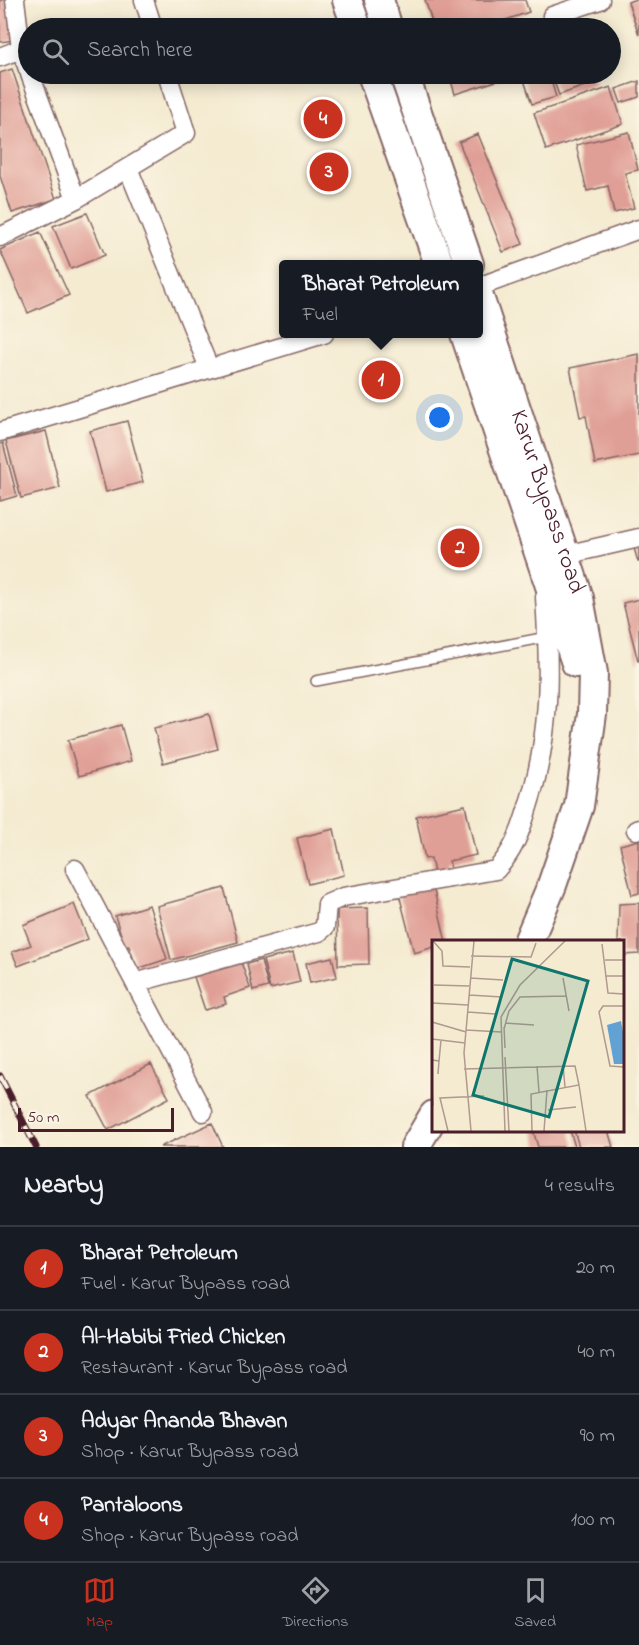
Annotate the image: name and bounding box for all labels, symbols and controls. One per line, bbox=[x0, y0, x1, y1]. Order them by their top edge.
search box bbox=[18, 18, 621, 84]
icon: search bbox=[39, 35, 72, 68]
text: Search here bbox=[87, 35, 192, 67]
pin: 4 bbox=[304, 96, 342, 142]
pin: 3 bbox=[310, 150, 348, 195]
popup bbox=[279, 260, 483, 338]
text: Bharat Petroleum bbox=[303, 269, 459, 301]
text: Fuel bbox=[303, 301, 338, 330]
pin: 1 bbox=[362, 358, 400, 403]
your location bbox=[425, 403, 454, 432]
street label: Karur Bypass road bbox=[500, 405, 594, 599]
pin: 2 bbox=[440, 526, 480, 570]
inset map bbox=[432, 940, 624, 1132]
scale bar bbox=[18, 1105, 174, 1132]
text: 50 m bbox=[27, 1106, 59, 1130]
text: Nearby bbox=[24, 1167, 103, 1205]
text: 4 results bbox=[545, 1172, 615, 1201]
text: Bharat Petroleum bbox=[81, 1238, 238, 1270]
text: 1 bbox=[40, 1254, 47, 1283]
text: 20 m bbox=[576, 1254, 615, 1283]
text: Fuel · Karur Bypass road bbox=[81, 1270, 290, 1299]
text: Al-Habibi Fried Chicken bbox=[81, 1322, 285, 1354]
text: 2 bbox=[39, 1338, 48, 1367]
text: 40 m bbox=[578, 1338, 615, 1367]
text: Restaurant · Karur Bypass road bbox=[81, 1354, 347, 1383]
text: Adyar Ananda Bhavan bbox=[81, 1406, 287, 1438]
text: 3 bbox=[39, 1422, 48, 1451]
text: 90 m bbox=[580, 1422, 615, 1451]
text: Shop · Karur Bypass road bbox=[81, 1438, 298, 1467]
text: Pantaloons bbox=[81, 1490, 183, 1522]
text: 4 bbox=[39, 1506, 48, 1535]
text: 100 m bbox=[571, 1506, 615, 1535]
text: Shop · Karur Bypass road bbox=[81, 1522, 298, 1551]
tab: Map bbox=[83, 1574, 116, 1634]
tab: Directions bbox=[282, 1574, 348, 1634]
tab: Saved bbox=[514, 1574, 556, 1634]

